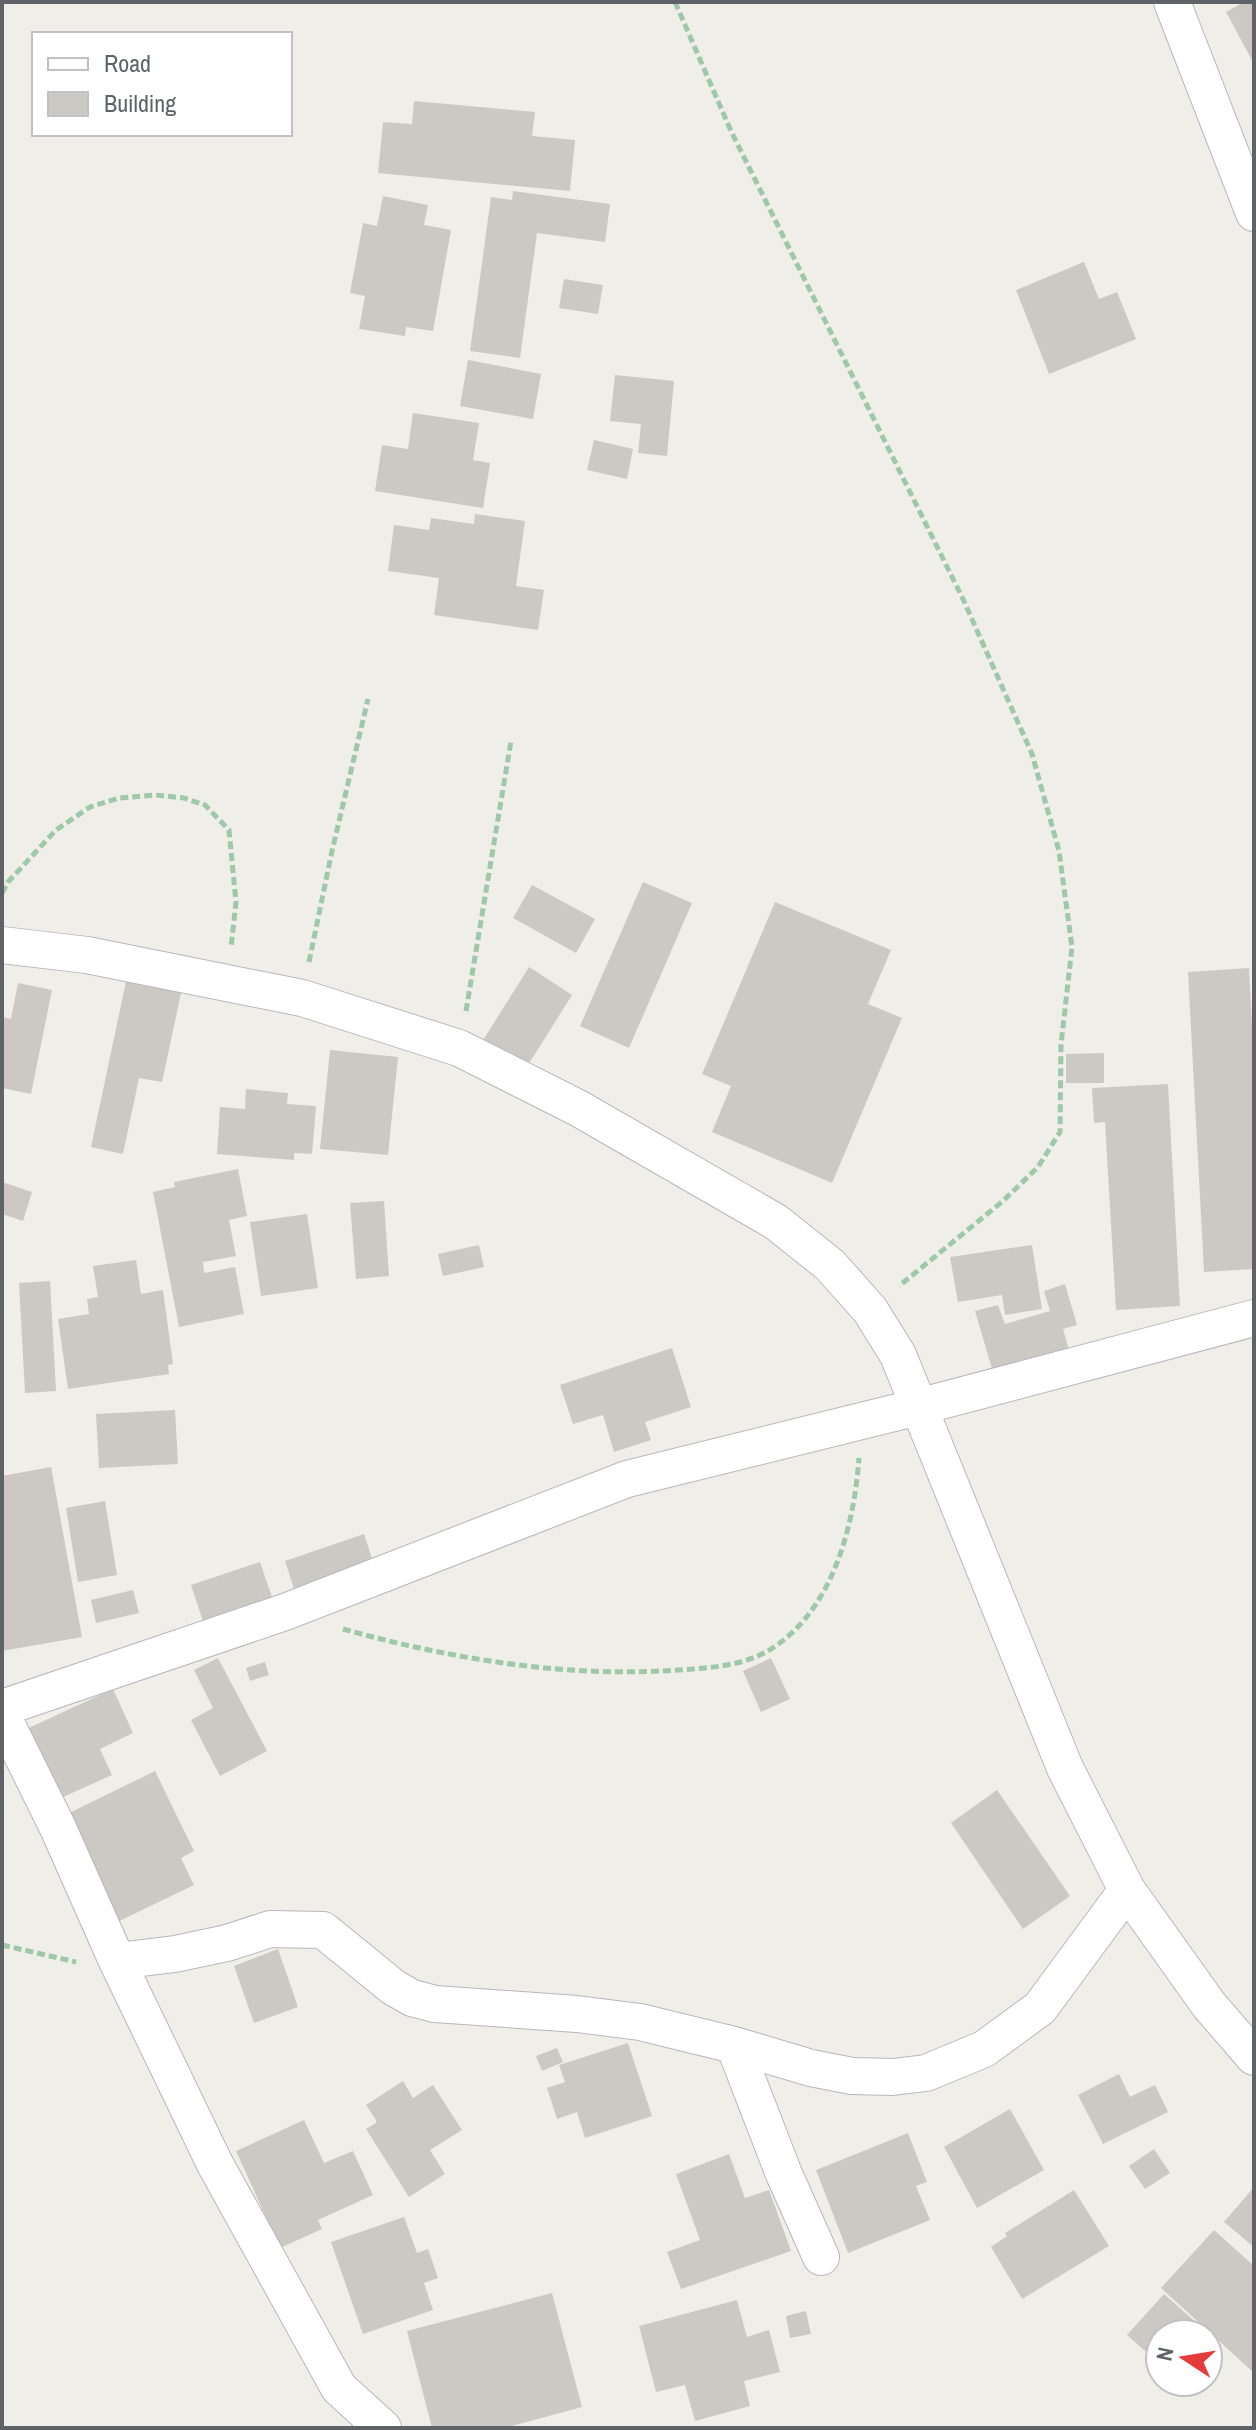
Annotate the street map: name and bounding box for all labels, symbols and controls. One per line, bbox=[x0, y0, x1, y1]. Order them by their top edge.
legend bbox=[32, 32, 292, 136]
text: Road bbox=[104, 47, 151, 79]
text: Building bbox=[104, 87, 176, 119]
north arrow bbox=[1144, 2318, 1224, 2398]
text: N bbox=[1148, 2344, 1180, 2363]

